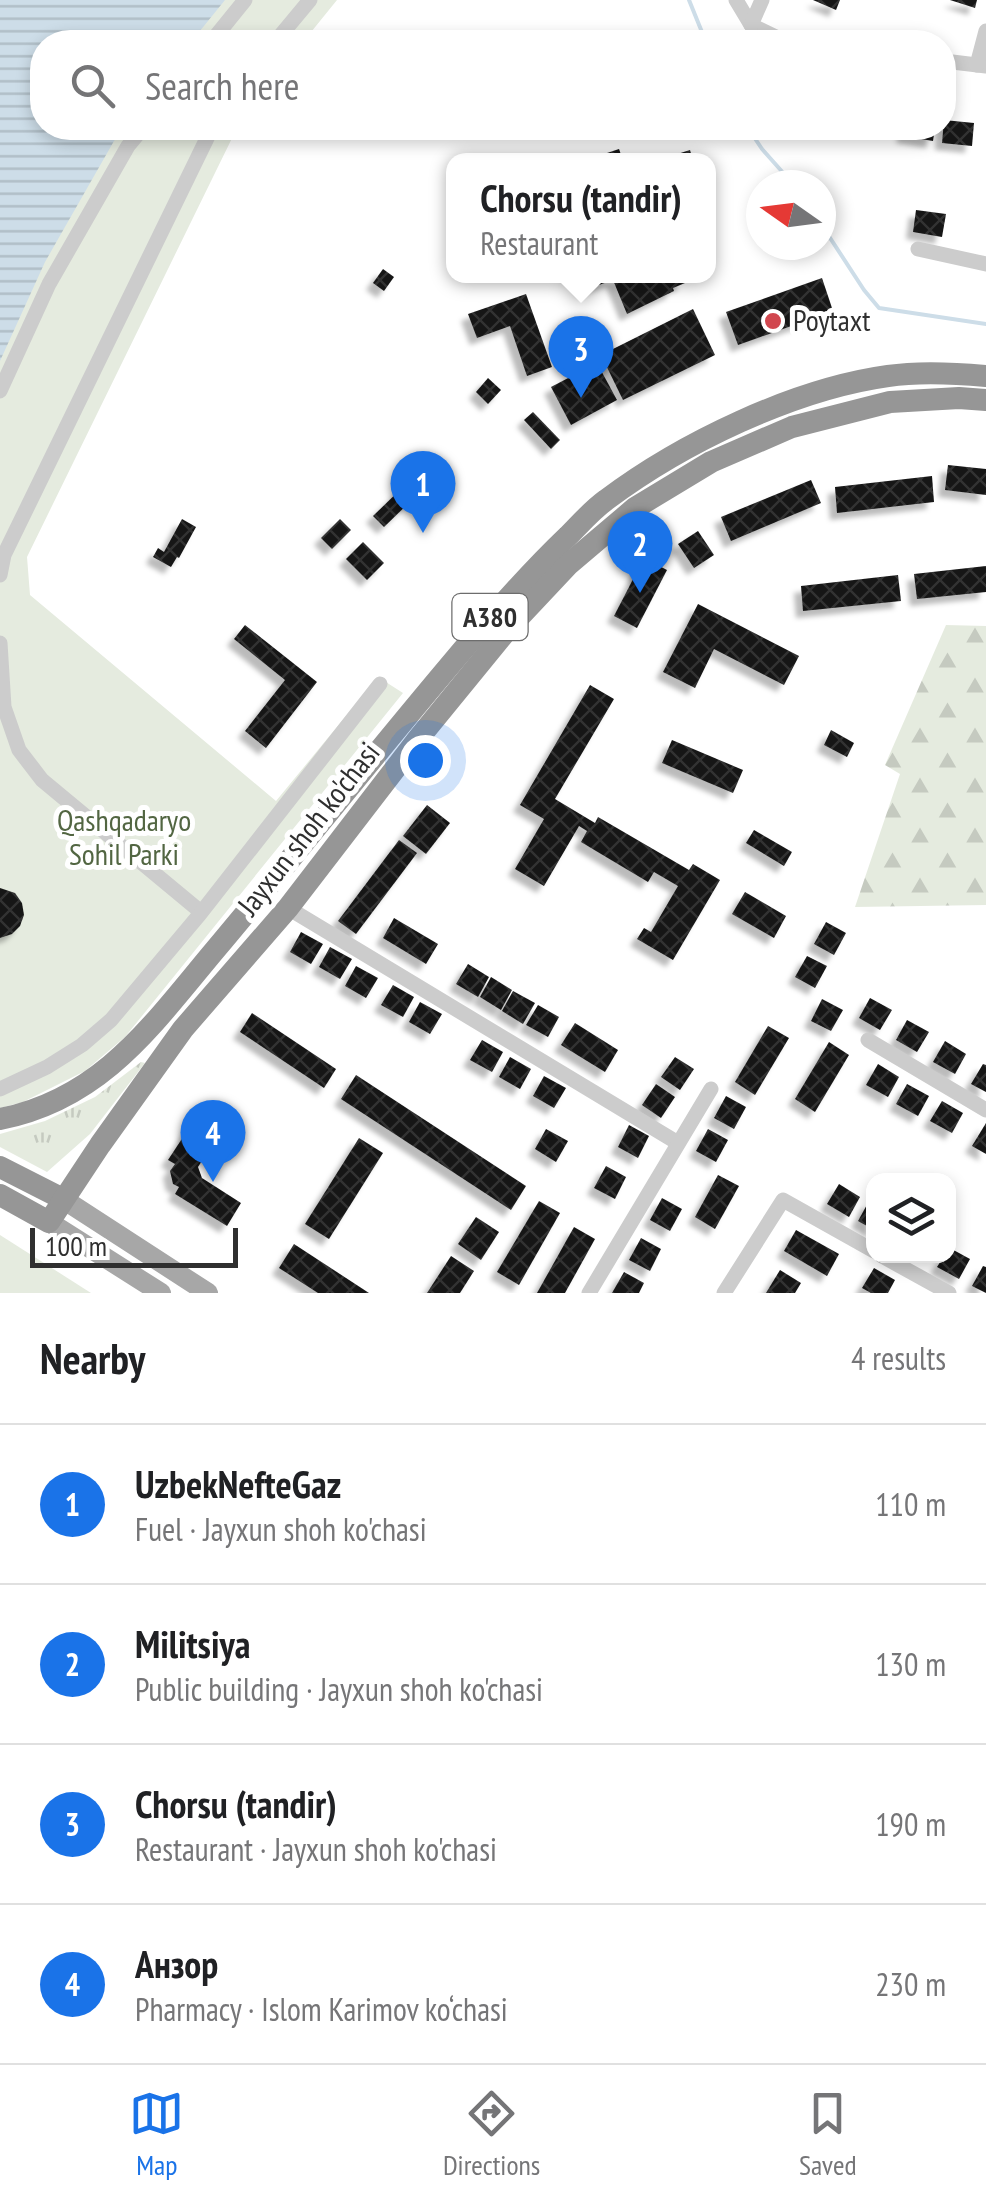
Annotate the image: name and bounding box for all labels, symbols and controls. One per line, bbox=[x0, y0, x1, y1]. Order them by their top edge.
search box bbox=[30, 30, 956, 140]
icon: search bbox=[65, 58, 120, 113]
text: Search here bbox=[145, 61, 299, 110]
popup bbox=[446, 153, 716, 283]
north arrow bbox=[746, 170, 836, 260]
text: Chorsu (tandir) bbox=[480, 173, 682, 222]
text: Restaurant bbox=[480, 222, 598, 264]
place label: Poytaxt bbox=[793, 300, 871, 339]
marker: Poytaxt bbox=[762, 310, 784, 332]
pin: 3 bbox=[548, 316, 614, 398]
pin: 1 bbox=[390, 450, 456, 533]
pin: 2 bbox=[608, 510, 672, 593]
road number: A380 bbox=[452, 594, 528, 640]
street label: Jayxun shoh ko'chasi bbox=[227, 734, 388, 923]
your location bbox=[400, 735, 451, 786]
park label: Qashqadaryo Sohil Parki bbox=[57, 800, 191, 873]
pin: 4 bbox=[180, 1100, 246, 1182]
map controls bbox=[866, 1173, 956, 1263]
button: layers bbox=[866, 1173, 956, 1263]
scale bar bbox=[30, 1223, 238, 1268]
text: 100 m bbox=[45, 1227, 107, 1264]
text: Nearby bbox=[40, 1331, 145, 1386]
text: 4 results bbox=[851, 1337, 946, 1379]
text: UzbekNefteGaz bbox=[135, 1459, 341, 1508]
text: 1 bbox=[65, 1483, 80, 1525]
text: 110 m bbox=[875, 1483, 946, 1525]
text: Fuel · Jayxun shoh ko'chasi bbox=[135, 1508, 427, 1550]
text: Militsiya bbox=[135, 1619, 250, 1668]
text: 2 bbox=[65, 1643, 80, 1685]
text: 130 m bbox=[875, 1643, 946, 1685]
text: Public building · Jayxun shoh ko'chasi bbox=[135, 1668, 543, 1710]
text: Chorsu (tandir) bbox=[135, 1779, 337, 1828]
text: 3 bbox=[65, 1803, 80, 1845]
text: 190 m bbox=[875, 1803, 946, 1845]
text: Restaurant · Jayxun shoh ko'chasi bbox=[135, 1828, 497, 1870]
text: Анзор bbox=[135, 1939, 218, 1988]
text: 4 bbox=[65, 1963, 80, 2005]
text: 230 m bbox=[875, 1963, 946, 2005]
text: Pharmacy · Islom Karimov ko‘chasi bbox=[135, 1988, 508, 2030]
tab: Map bbox=[129, 2086, 184, 2183]
tab: Directions bbox=[443, 2086, 540, 2183]
tab: Saved bbox=[799, 2086, 857, 2183]

